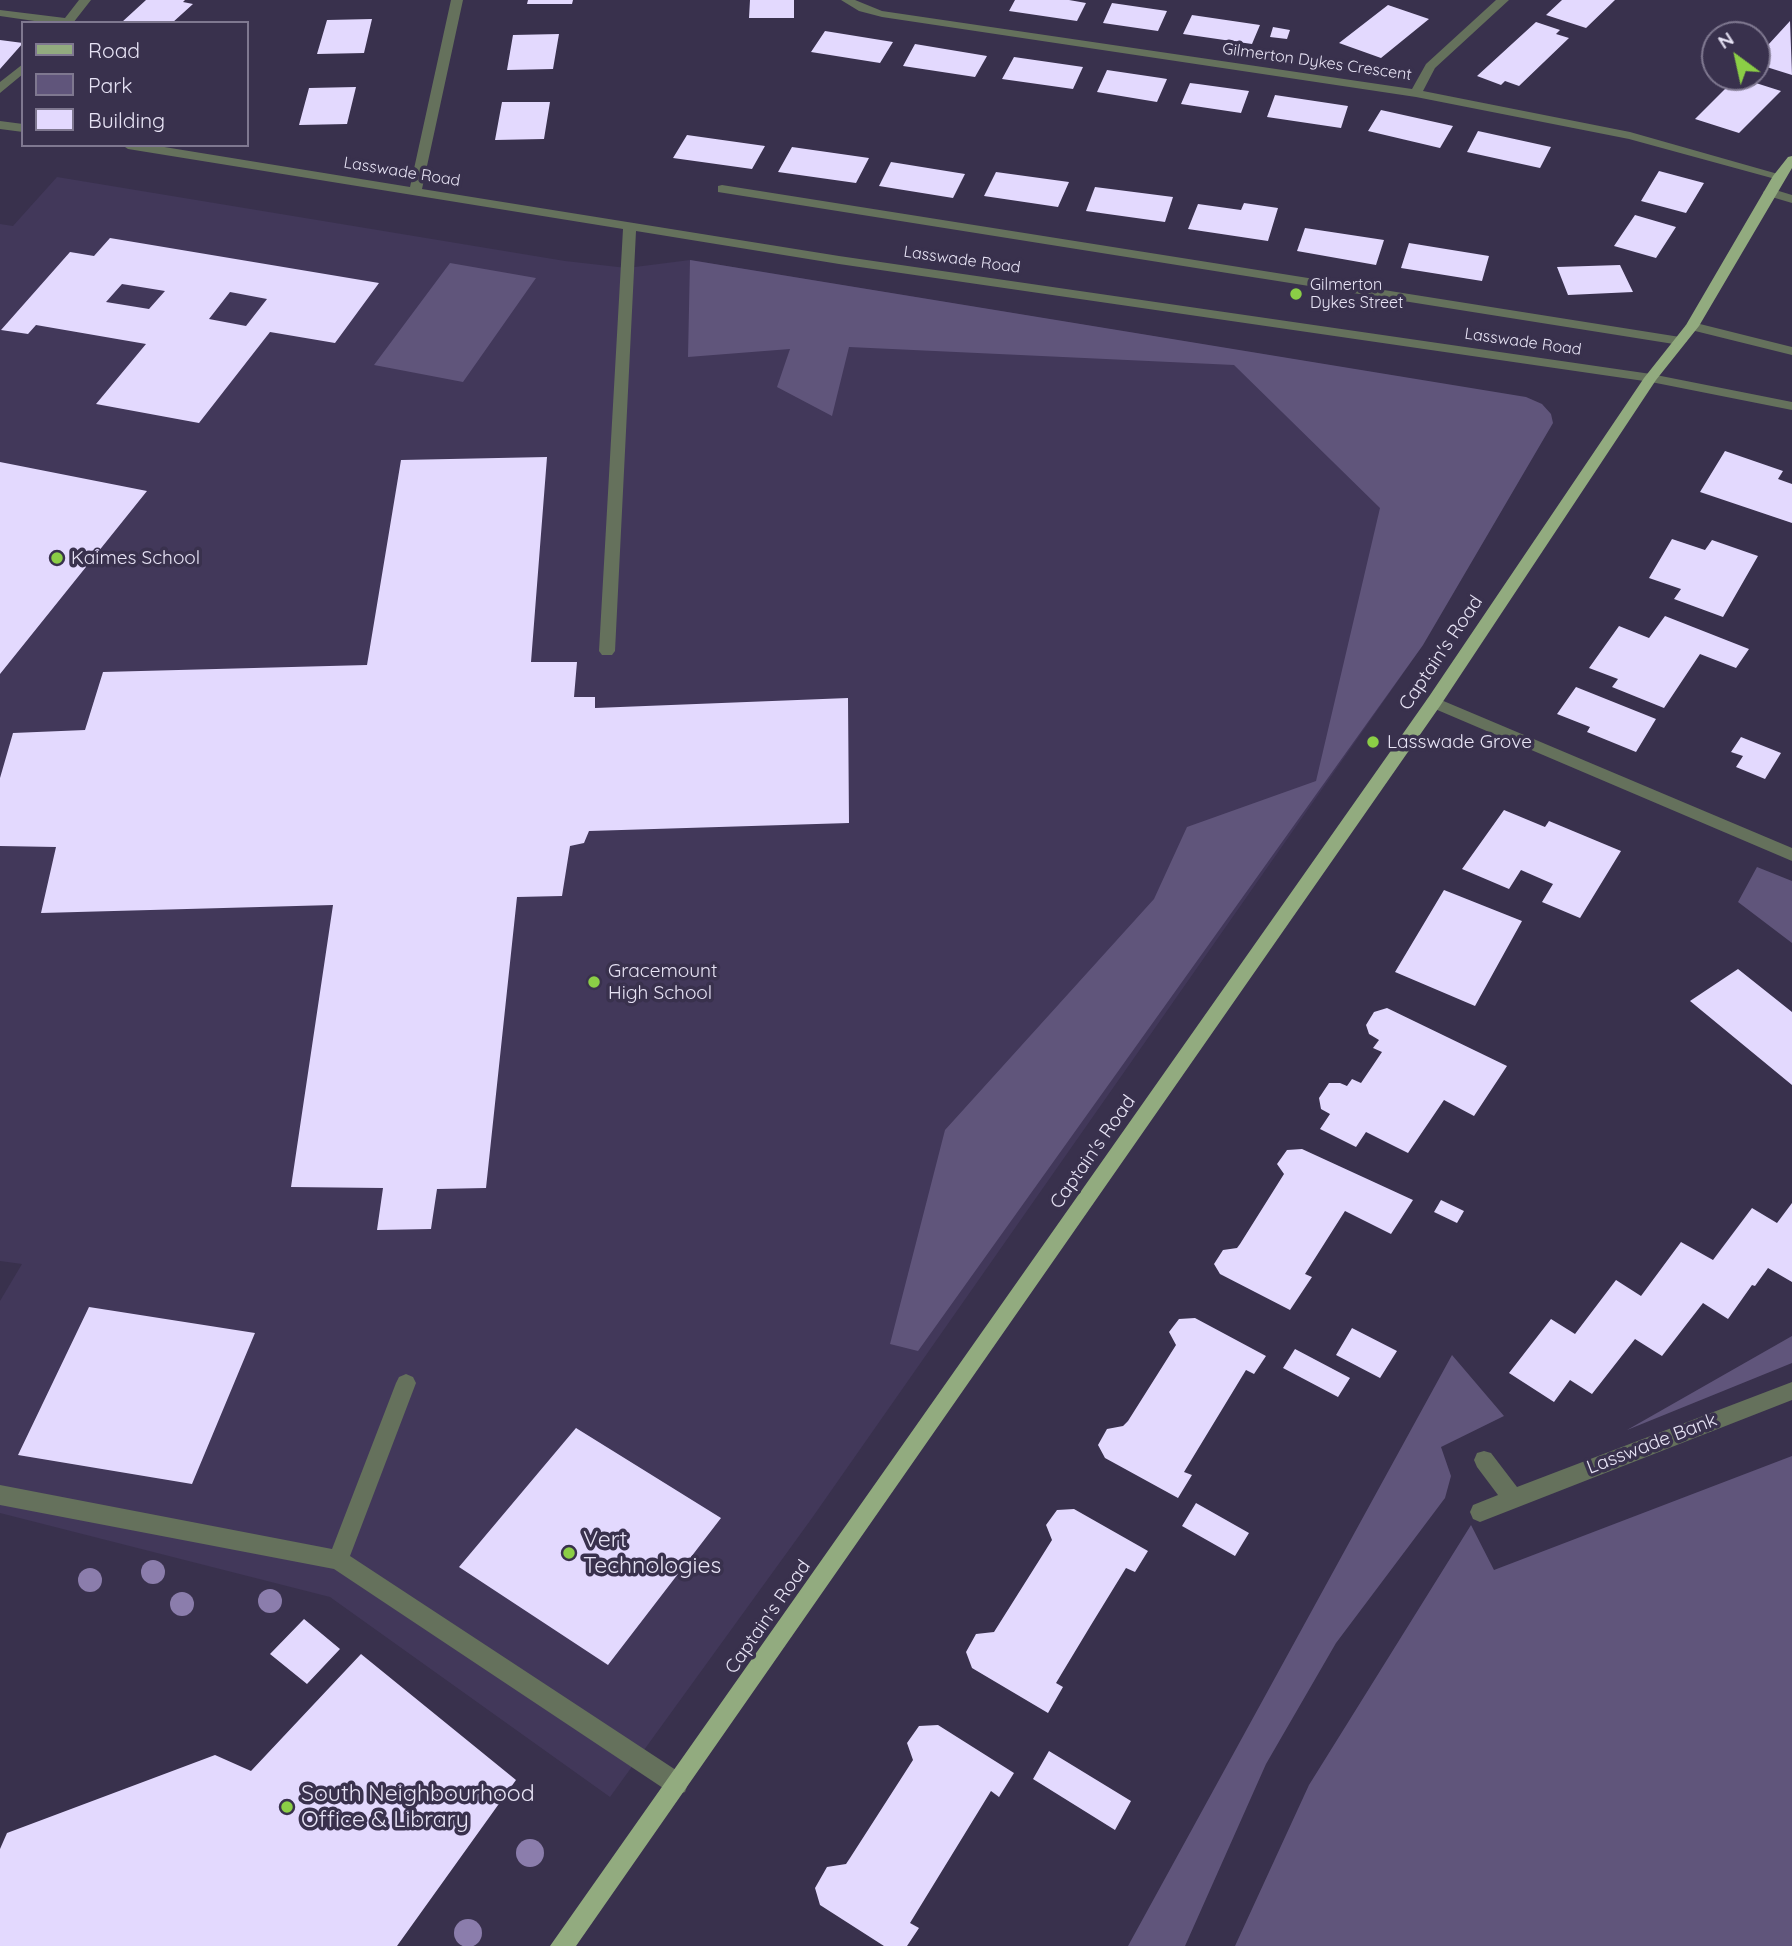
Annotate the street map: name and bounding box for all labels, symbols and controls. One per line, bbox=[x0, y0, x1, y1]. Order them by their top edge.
legend bbox=[21, 21, 248, 147]
north arrow bbox=[1701, 21, 1771, 91]
text: N bbox=[1713, 26, 1738, 54]
text: Road bbox=[88, 37, 140, 63]
street label: Gilmerton Dykes Crescent bbox=[1221, 39, 1413, 85]
text: Park bbox=[88, 72, 132, 98]
text: Building bbox=[88, 107, 165, 133]
street label: Lasswade Road bbox=[342, 153, 462, 191]
street label: Lasswade Road bbox=[902, 242, 1022, 278]
place label: Gilmerton Dykes Street bbox=[1310, 275, 1403, 313]
marker: Gilmerton Dykes Street bbox=[1288, 286, 1304, 302]
street label: Lasswade Road bbox=[1463, 324, 1583, 360]
place label: Kaimes School bbox=[71, 547, 200, 569]
marker: Kaimes School bbox=[49, 550, 65, 566]
street label: Captain's Road bbox=[1394, 591, 1488, 715]
place label: Lasswade Grove bbox=[1387, 731, 1532, 753]
marker: Lasswade Grove bbox=[1365, 734, 1381, 750]
place label: Gracemount High School bbox=[608, 960, 717, 1004]
marker: Gracemount High School bbox=[586, 974, 602, 990]
street label: Captain's Road bbox=[1045, 1091, 1141, 1213]
street label: Lasswade Bank bbox=[1584, 1409, 1720, 1479]
place label: Vert Technologies bbox=[583, 1526, 721, 1580]
marker: Vert Technologies bbox=[561, 1545, 577, 1561]
street label: Captain's Road bbox=[720, 1556, 816, 1678]
place label: South Neighbourhood Office & Library bbox=[301, 1780, 535, 1834]
marker: South Neighbourhood Office & Library bbox=[279, 1799, 295, 1815]

